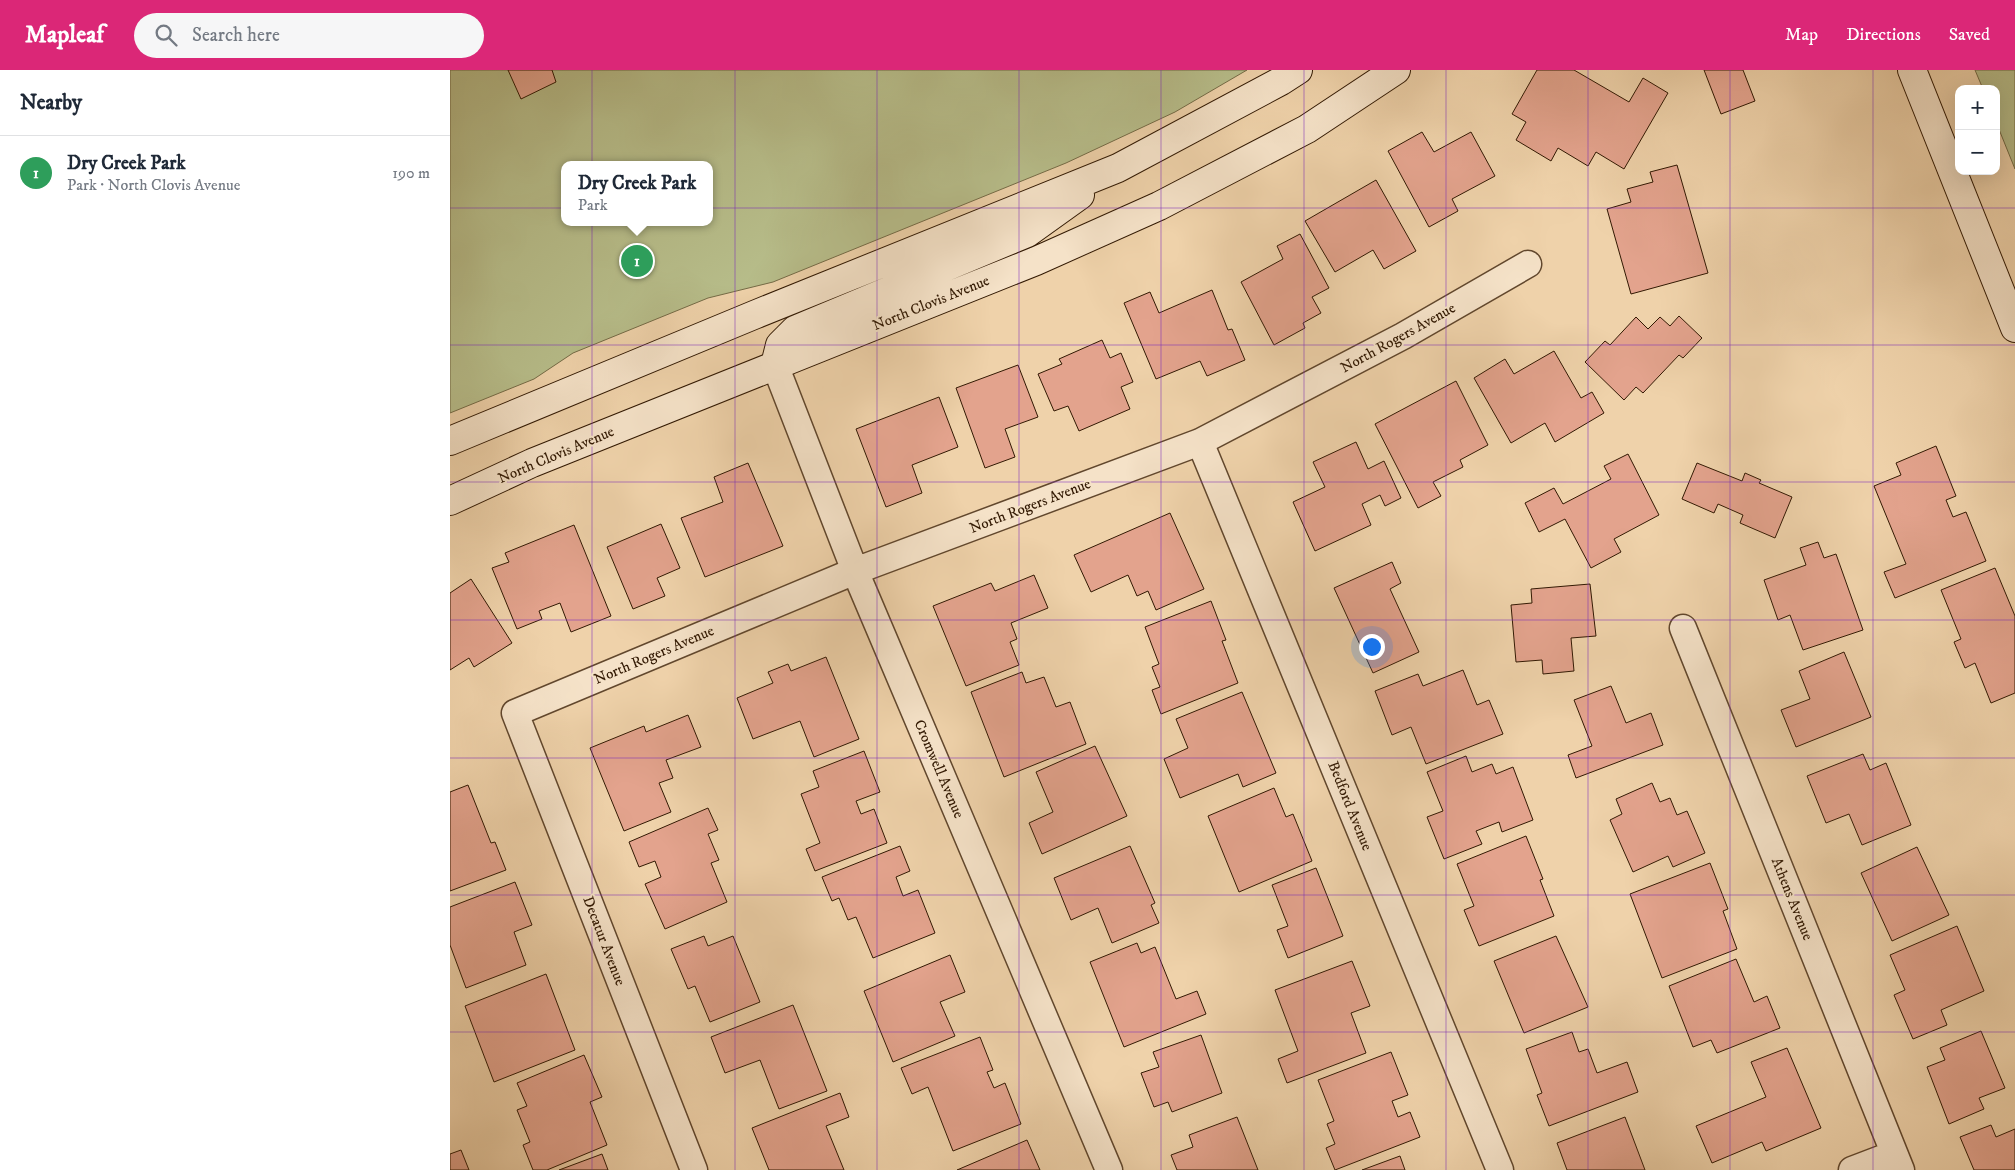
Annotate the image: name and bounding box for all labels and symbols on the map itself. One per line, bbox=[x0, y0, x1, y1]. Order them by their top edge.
pin: 1 bbox=[621, 242, 653, 280]
street label: North Clovis Avenue bbox=[870, 271, 992, 335]
street label: North Rogers Avenue bbox=[1337, 299, 1459, 377]
street label: North Clovis Avenue bbox=[495, 422, 617, 488]
street label: North Rogers Avenue bbox=[967, 474, 1093, 538]
street label: North Rogers Avenue bbox=[591, 621, 717, 689]
your location bbox=[1359, 634, 1385, 660]
street label: Cromwell Avenue bbox=[910, 717, 968, 821]
street label: Bedford Avenue bbox=[1323, 759, 1377, 853]
street label: Athens Avenue bbox=[1767, 855, 1817, 943]
street label: Decatur Avenue bbox=[578, 894, 630, 988]

